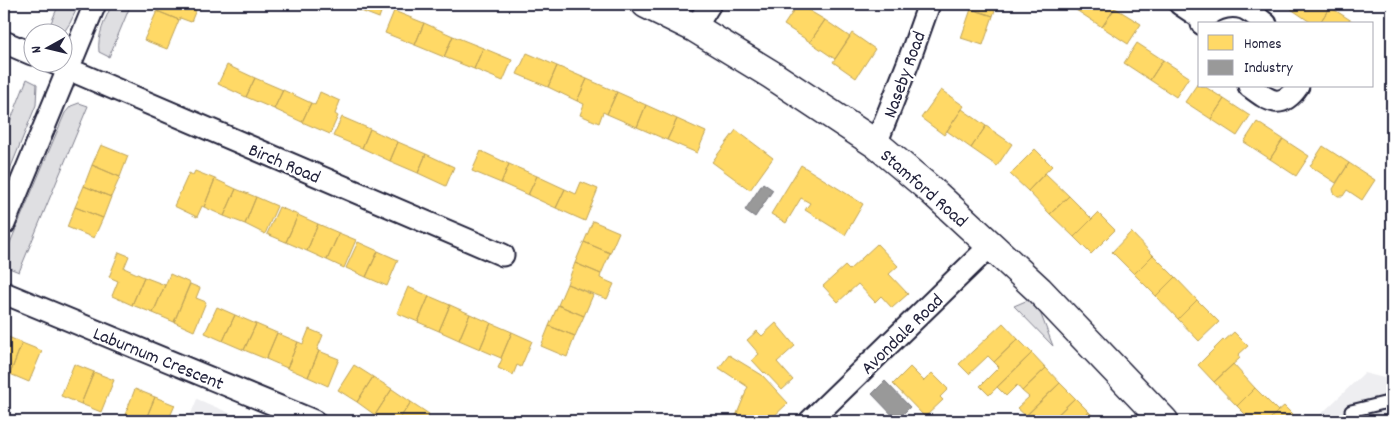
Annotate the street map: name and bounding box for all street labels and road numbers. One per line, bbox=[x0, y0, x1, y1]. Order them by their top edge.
street label: Naseby Road bbox=[878, 28, 934, 122]
street label: Birch Road bbox=[243, 138, 324, 192]
street label: Stamford Road bbox=[873, 144, 972, 235]
street label: Avondale Road bbox=[856, 289, 951, 382]
street label: Laburnum Crescent bbox=[88, 322, 227, 399]

